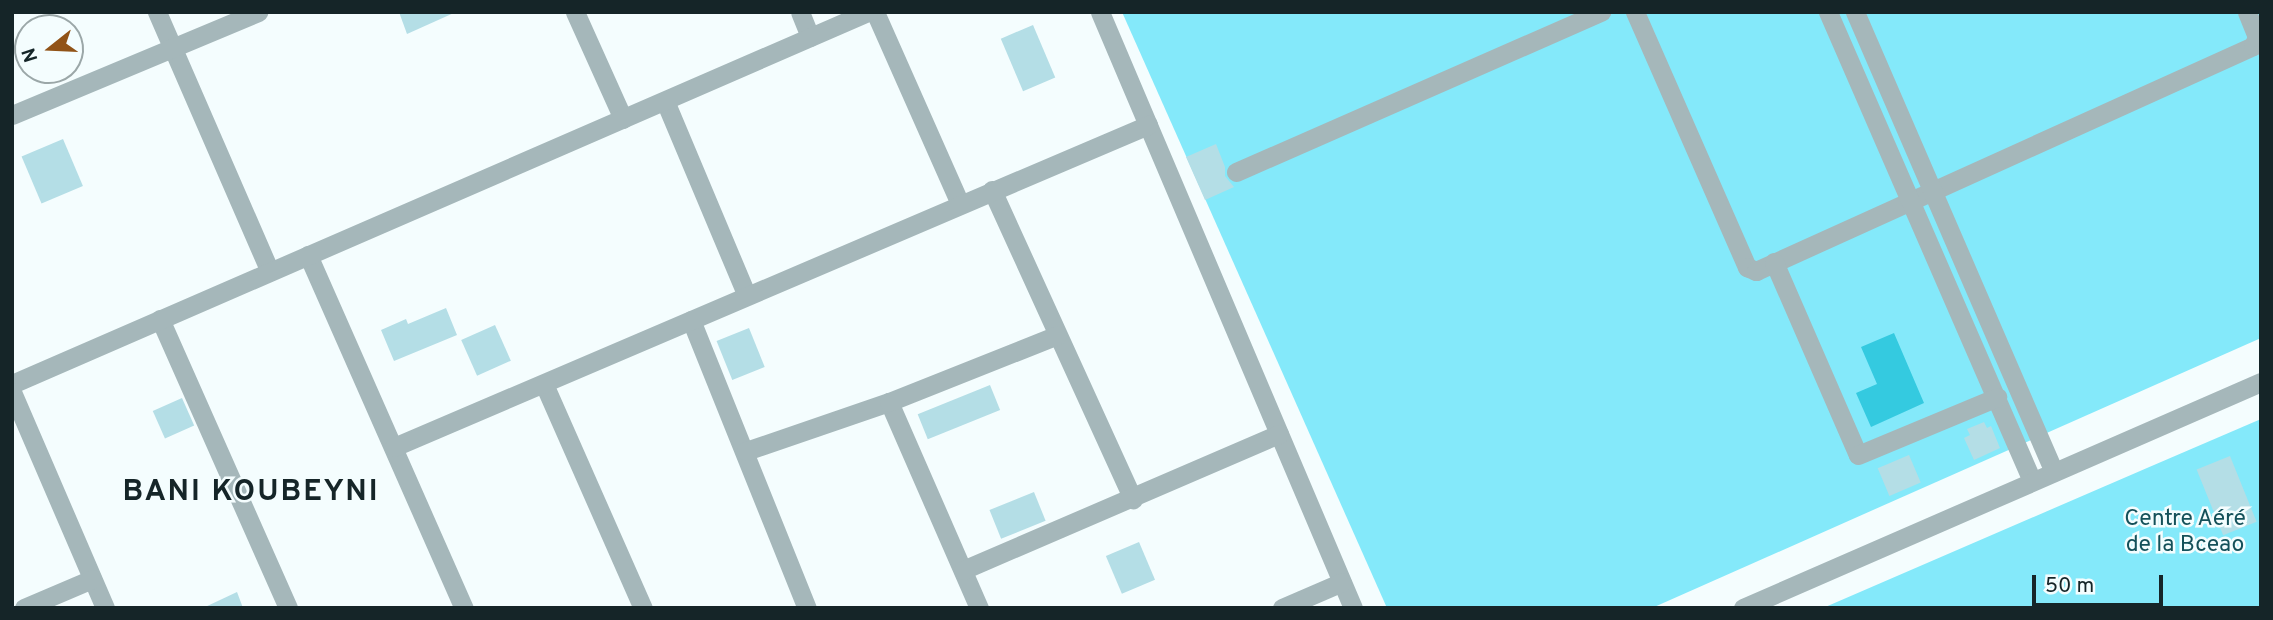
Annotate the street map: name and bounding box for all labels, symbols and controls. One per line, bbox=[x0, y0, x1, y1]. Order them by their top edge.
north arrow bbox=[14, 14, 84, 84]
text: N bbox=[17, 45, 44, 65]
district label: BANI KOUBEYNI bbox=[124, 475, 378, 511]
park label: Centre Aéré de la Bceao bbox=[2124, 506, 2246, 560]
scale bar bbox=[2035, 560, 2166, 604]
text: 50 m bbox=[2045, 573, 2094, 600]

